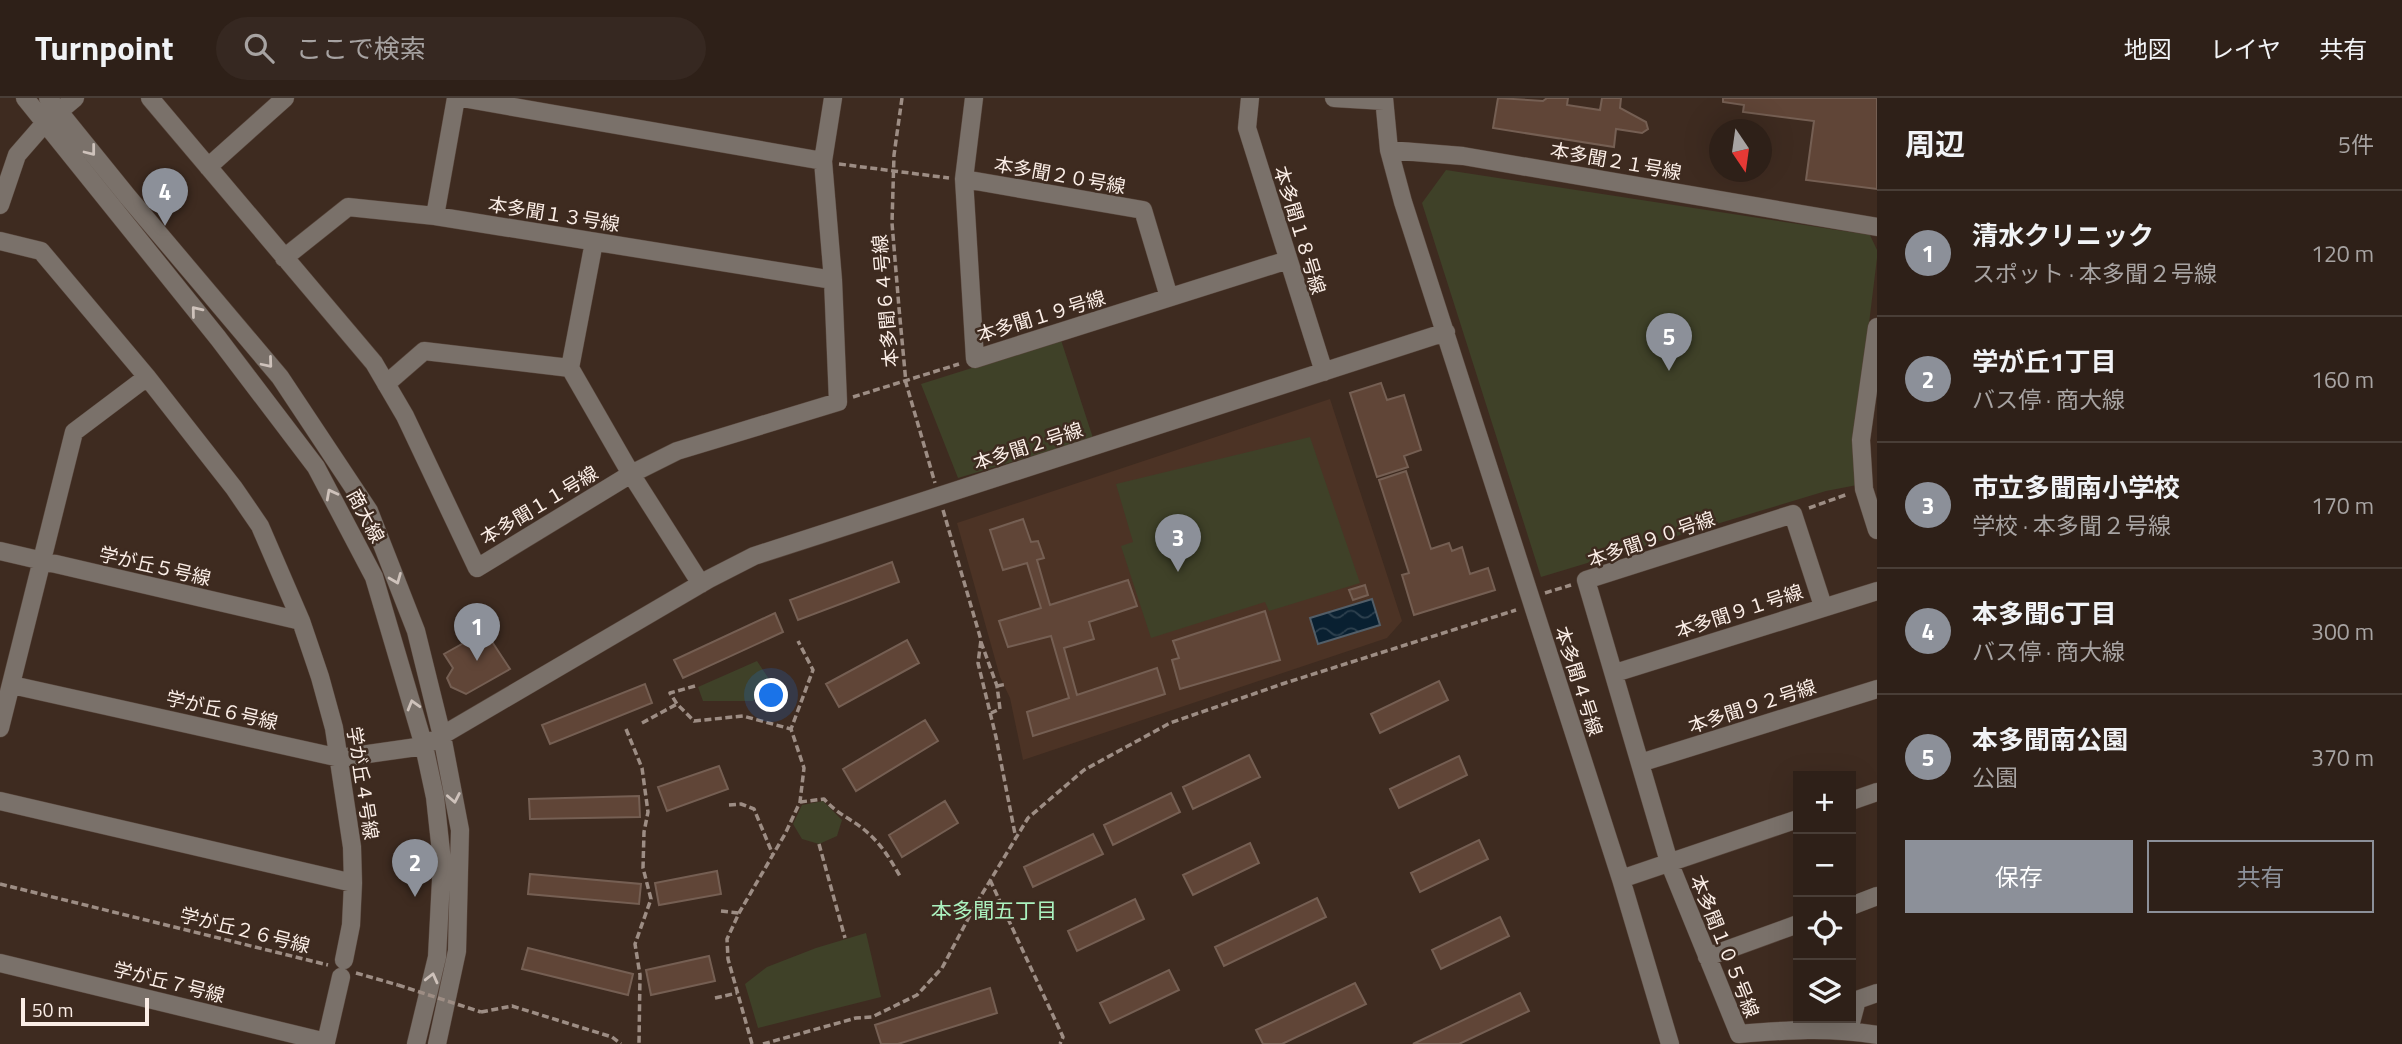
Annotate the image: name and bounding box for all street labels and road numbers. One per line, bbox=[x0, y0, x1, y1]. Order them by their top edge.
street label: 本多聞２１号線 bbox=[1548, 135, 1684, 186]
street label: 本多聞２０号線 bbox=[992, 149, 1128, 200]
street label: 本多聞１８号線 bbox=[1267, 162, 1334, 298]
street label: 本多聞１３号線 bbox=[486, 189, 622, 238]
street label: 本多聞６４号線 bbox=[864, 234, 905, 369]
street label: 本多聞１９号線 bbox=[973, 282, 1109, 349]
street label: 本多聞２号線 bbox=[969, 414, 1087, 477]
street label: 本多聞１１号線 bbox=[474, 458, 603, 551]
street label: 商大線 bbox=[340, 484, 393, 548]
street label: 本多聞９０号線 bbox=[1583, 503, 1718, 574]
street label: 学が丘５号線 bbox=[96, 539, 214, 592]
street label: 本多聞９１号線 bbox=[1671, 576, 1807, 645]
street label: 本多聞４号線 bbox=[1548, 622, 1611, 740]
street label: 本多聞９２号線 bbox=[1684, 671, 1820, 740]
street label: 学が丘６号線 bbox=[163, 683, 281, 736]
street label: 学が丘４号線 bbox=[340, 724, 387, 841]
street label: 本多聞１０５号線 bbox=[1684, 870, 1767, 1022]
street label: 学が丘２６号線 bbox=[177, 899, 313, 960]
street label: 学が丘７号線 bbox=[110, 954, 228, 1009]

